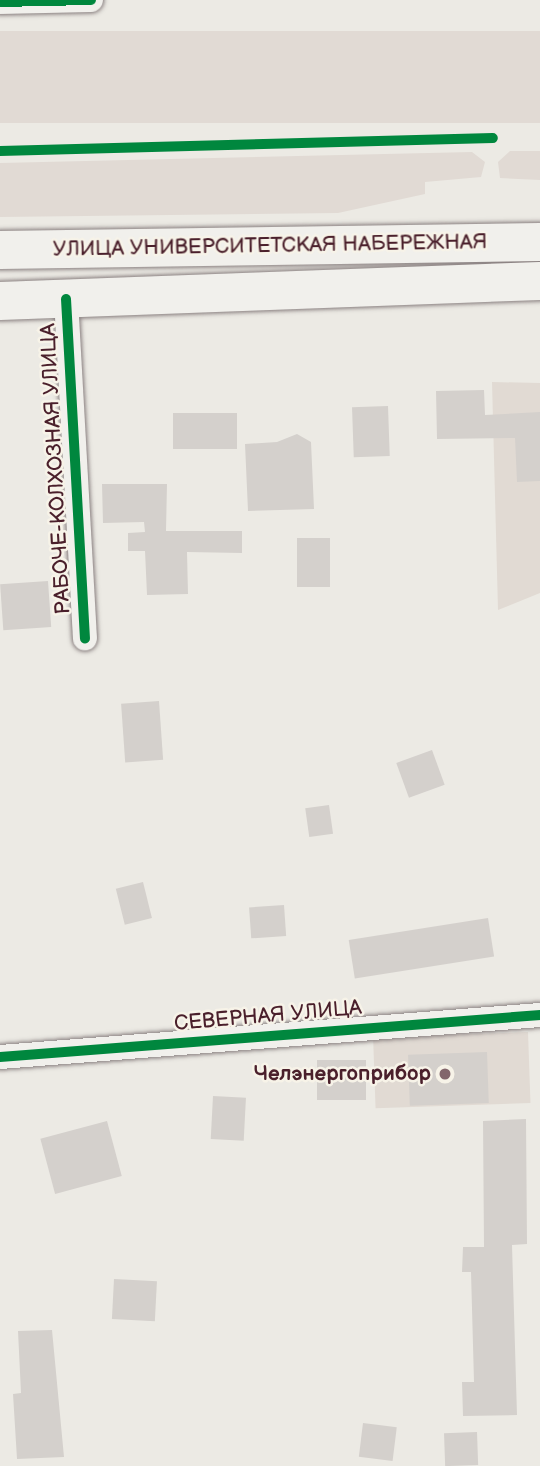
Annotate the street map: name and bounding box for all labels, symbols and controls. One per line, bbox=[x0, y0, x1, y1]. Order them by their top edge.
street label: УЛИЦА УНИВЕРСИТЕТСКАЯ НАБЕРЕЖНАЯ bbox=[52, 230, 488, 262]
street label: РАБОЧЕ-КОЛХОЗНАЯ УЛИЦА bbox=[36, 323, 76, 615]
street label: СЕВЕРНАЯ УЛИЦА bbox=[173, 995, 363, 1037]
place label: Челэнергоприбор bbox=[254, 1061, 431, 1087]
marker: Челэнергоприбор bbox=[437, 1066, 453, 1082]

